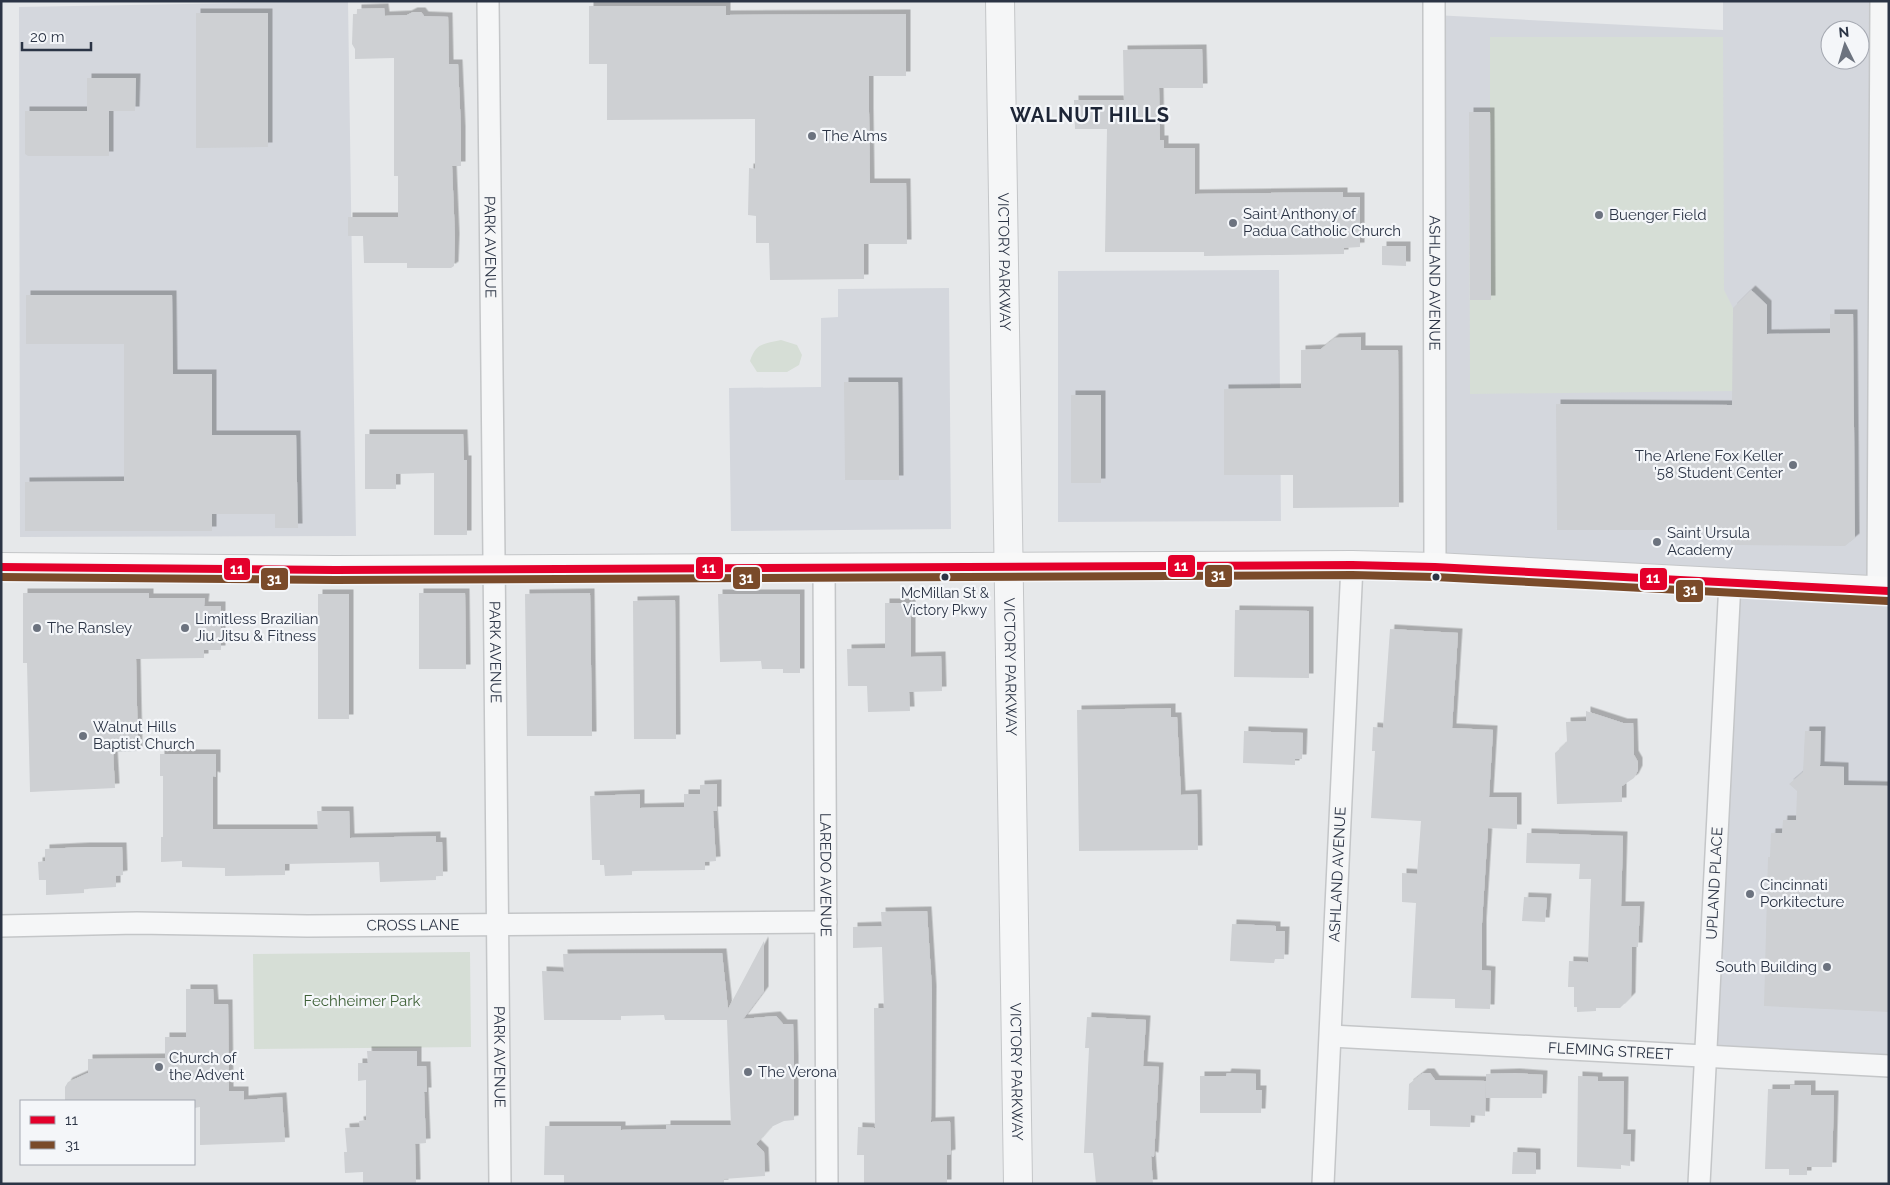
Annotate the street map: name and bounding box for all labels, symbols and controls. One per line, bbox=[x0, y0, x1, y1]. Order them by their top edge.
scale bar bbox=[22, 20, 91, 52]
north arrow bbox=[1820, 20, 1870, 70]
text: N bbox=[1838, 24, 1850, 40]
text: 20 m bbox=[30, 28, 65, 46]
district label: WALNUT HILLS bbox=[1010, 103, 1170, 127]
place label: The Alms bbox=[822, 127, 887, 145]
marker: The Alms bbox=[806, 130, 818, 142]
street label: VICTORY PARKWAY bbox=[994, 193, 1014, 332]
street label: PARK AVENUE bbox=[480, 196, 500, 298]
place label: Saint Anthony of Padua Catholic Church bbox=[1243, 205, 1401, 240]
place label: Buenger Field bbox=[1609, 206, 1707, 224]
marker: Buenger Field bbox=[1593, 209, 1605, 221]
street label: ASHLAND AVENUE bbox=[1425, 215, 1444, 351]
marker: Saint Anthony of Padua Catholic Church bbox=[1227, 217, 1239, 229]
place label: The Arlene Fox Keller ’58 Student Center bbox=[1635, 447, 1784, 482]
marker: The Arlene Fox Keller ’58 Student Center bbox=[1787, 459, 1799, 471]
place label: Saint Ursula Academy bbox=[1667, 524, 1750, 559]
marker: Saint Ursula Academy bbox=[1651, 536, 1663, 548]
line badge: 11 bbox=[1167, 554, 1196, 578]
line badge: 11 bbox=[695, 556, 724, 580]
line badge: 11 bbox=[223, 557, 251, 581]
text: 11 bbox=[1174, 558, 1188, 574]
text: 11 bbox=[702, 560, 716, 576]
text: 11 bbox=[230, 561, 244, 577]
line badge: 31 bbox=[1204, 564, 1233, 588]
line badge: 31 bbox=[732, 566, 761, 590]
line badge: 31 bbox=[260, 567, 289, 591]
text: 31 bbox=[1211, 567, 1225, 583]
line badge: 11 bbox=[1639, 567, 1668, 591]
text: 31 bbox=[739, 570, 753, 586]
text: 11 bbox=[1646, 570, 1660, 586]
text: 31 bbox=[267, 571, 281, 587]
marker: McMillan St & Victory Pkwy bbox=[940, 572, 950, 582]
unlabelled marker bbox=[1431, 572, 1441, 582]
line badge: 31 bbox=[1675, 579, 1704, 603]
text: 31 bbox=[1683, 582, 1697, 598]
place label: McMillan St & Victory Pkwy bbox=[901, 585, 990, 618]
street label: VICTORY PARKWAY bbox=[1000, 598, 1020, 736]
street label: PARK AVENUE bbox=[485, 601, 505, 703]
place label: Limitless Brazilian Jiu Jitsu & Fitness bbox=[195, 610, 319, 645]
place label: The Ransley bbox=[47, 619, 132, 637]
marker: The Ransley bbox=[31, 622, 43, 634]
marker: Limitless Brazilian Jiu Jitsu & Fitness bbox=[179, 622, 191, 634]
place label: Walnut Hills Baptist Church bbox=[93, 718, 195, 753]
marker: Walnut Hills Baptist Church bbox=[77, 730, 89, 742]
street label: ASHLAND AVENUE bbox=[1325, 806, 1350, 942]
street label: LAREDO AVENUE bbox=[816, 813, 835, 937]
street label: UPLAND PLACE bbox=[1703, 827, 1726, 940]
place label: Cincinnati Porkitecture bbox=[1760, 876, 1844, 911]
marker: Cincinnati Porkitecture bbox=[1744, 888, 1756, 900]
street label: CROSS LANE bbox=[366, 916, 460, 935]
place label: South Building bbox=[1716, 958, 1817, 976]
marker: South Building bbox=[1821, 961, 1833, 973]
park label: Fechheimer Park bbox=[304, 992, 421, 1010]
street label: VICTORY PARKWAY bbox=[1006, 1003, 1026, 1141]
street label: PARK AVENUE bbox=[490, 1006, 509, 1108]
street label: FLEMING STREET bbox=[1548, 1039, 1674, 1063]
place label: Church of the Advent bbox=[169, 1049, 244, 1084]
marker: Church of the Advent bbox=[153, 1061, 165, 1073]
place label: The Verona bbox=[758, 1063, 837, 1081]
marker: The Verona bbox=[742, 1066, 754, 1078]
legend bbox=[20, 1100, 195, 1165]
text: 11 bbox=[65, 1111, 78, 1129]
text: 31 bbox=[65, 1136, 80, 1154]

